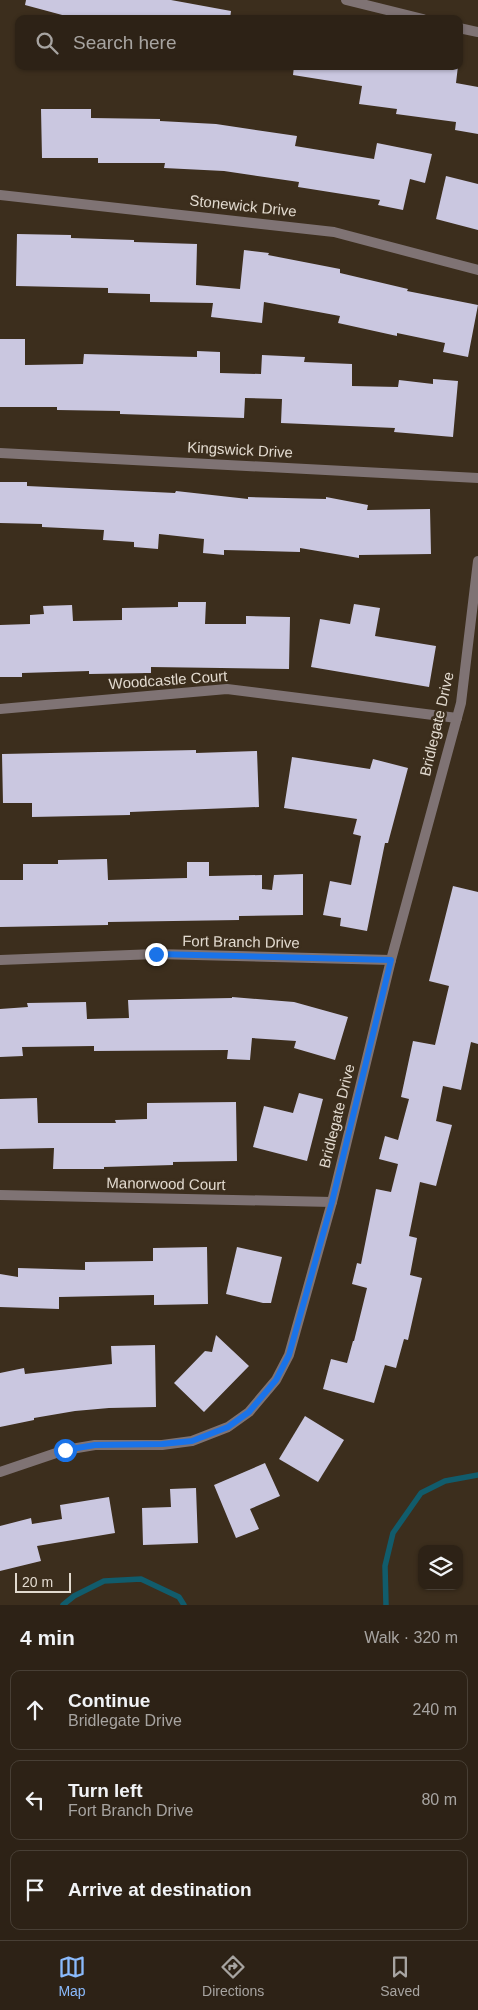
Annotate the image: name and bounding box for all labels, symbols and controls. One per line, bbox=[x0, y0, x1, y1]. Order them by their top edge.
search box bbox=[15, 15, 463, 70]
icon: search bbox=[33, 29, 61, 57]
text: Search here bbox=[73, 32, 177, 53]
street label: Stonewick Drive bbox=[189, 191, 297, 220]
street label: Kingswick Drive bbox=[187, 438, 293, 461]
street label: Woodcastle Court bbox=[108, 667, 229, 692]
street label: Bridlegate Drive bbox=[416, 670, 457, 778]
street label: Fort Branch Drive bbox=[182, 932, 300, 951]
route end bbox=[145, 943, 168, 966]
street label: Bridlegate Drive bbox=[315, 1062, 358, 1170]
street label: Manorwood Court bbox=[106, 1174, 227, 1193]
route start bbox=[54, 1439, 77, 1462]
map controls bbox=[418, 1545, 463, 1590]
button: layers bbox=[418, 1545, 463, 1590]
scale bar bbox=[15, 1570, 71, 1593]
text: 20 m bbox=[22, 1574, 53, 1590]
text: 4 min bbox=[20, 1626, 75, 1649]
text: Walk · 320 m bbox=[364, 1629, 458, 1646]
text: Continue bbox=[68, 1690, 150, 1711]
icon: ahead bbox=[21, 1696, 49, 1724]
text: 240 m bbox=[413, 1701, 457, 1718]
text: Bridlegate Drive bbox=[68, 1712, 182, 1729]
text: Turn left bbox=[68, 1780, 143, 1801]
icon: left bbox=[21, 1786, 49, 1814]
text: 80 m bbox=[421, 1791, 457, 1808]
text: Fort Branch Drive bbox=[68, 1802, 193, 1819]
icon: arrive bbox=[21, 1876, 49, 1904]
text: Arrive at destination bbox=[68, 1879, 252, 1900]
tab: Map bbox=[58, 1953, 86, 1999]
tab: Directions bbox=[202, 1953, 264, 1999]
tab: Saved bbox=[380, 1953, 420, 1999]

